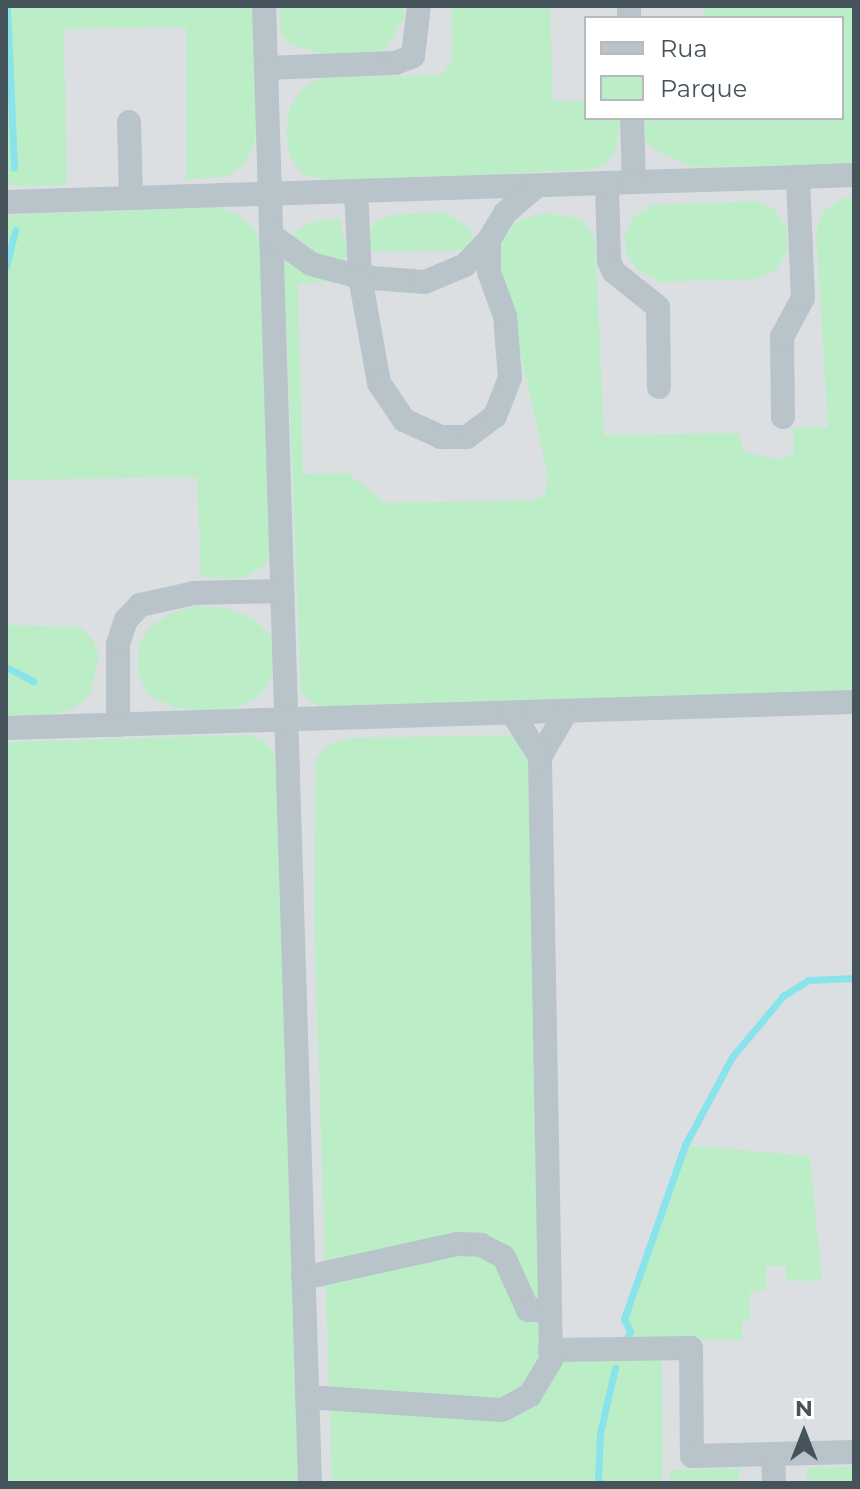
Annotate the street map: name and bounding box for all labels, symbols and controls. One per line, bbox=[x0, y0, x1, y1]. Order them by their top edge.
legend bbox=[584, 16, 844, 120]
text: Rua bbox=[660, 34, 708, 63]
text: Parque bbox=[660, 74, 747, 103]
north arrow bbox=[764, 1393, 844, 1473]
text: N bbox=[795, 1395, 813, 1422]

